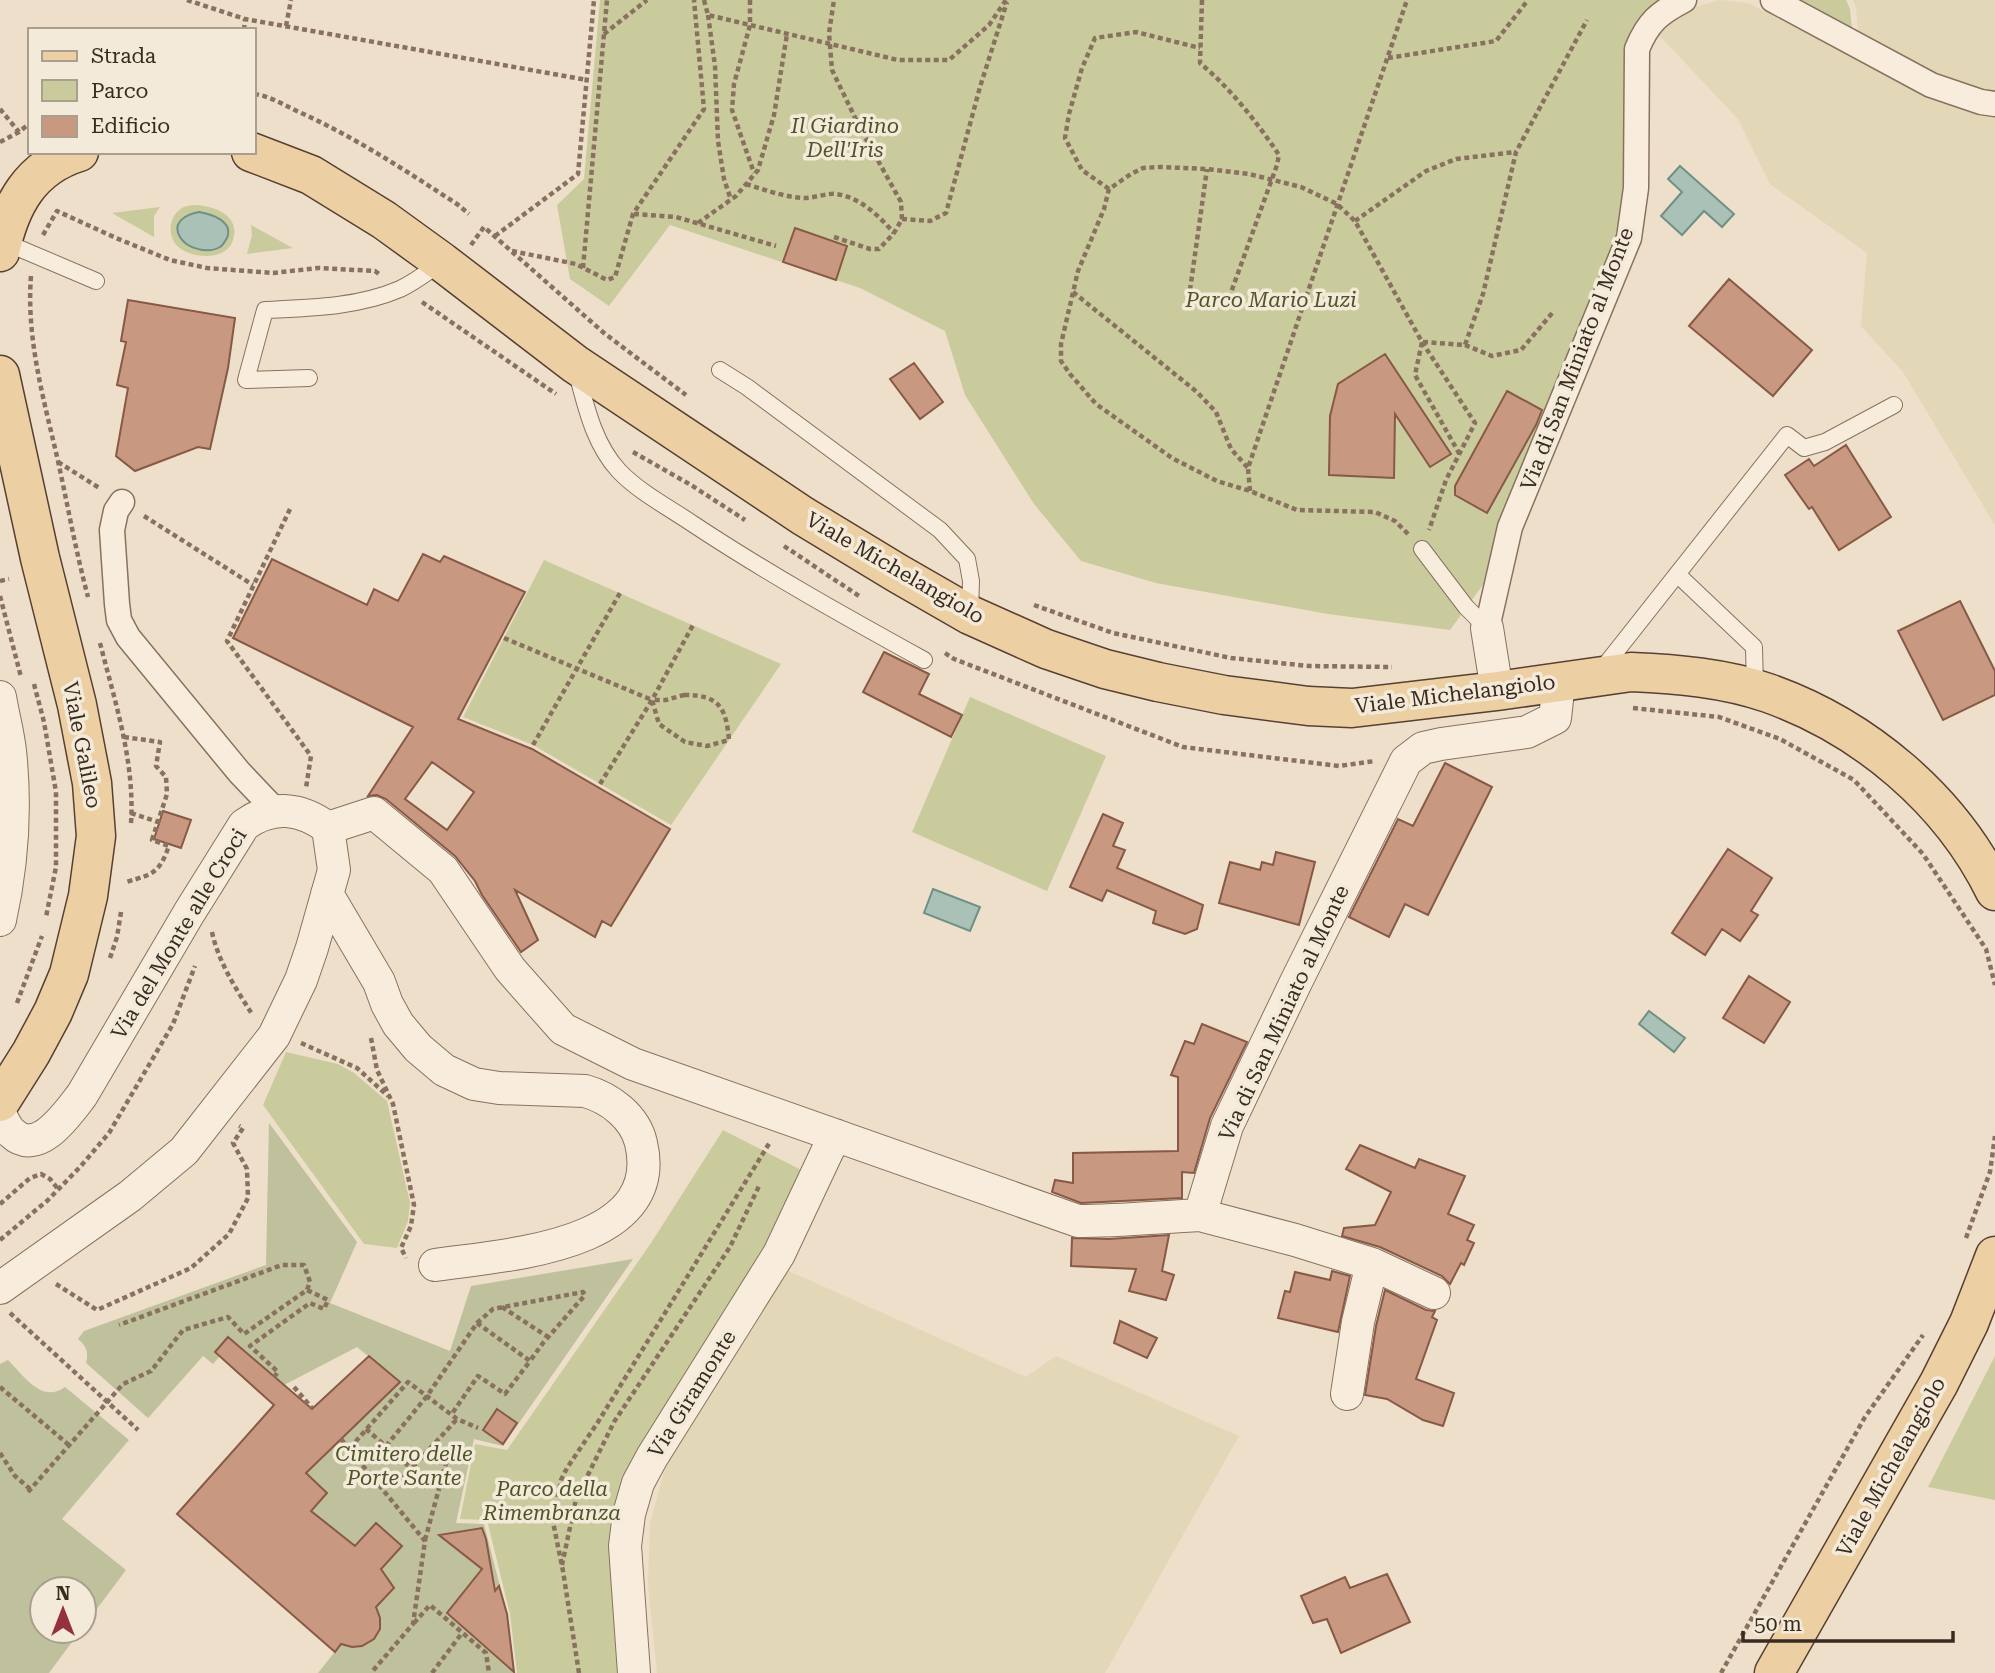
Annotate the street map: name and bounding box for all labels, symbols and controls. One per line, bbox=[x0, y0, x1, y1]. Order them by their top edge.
legend bbox=[28, 28, 256, 154]
text: Strada bbox=[91, 44, 157, 68]
text: Parco bbox=[91, 79, 148, 103]
text: Edificio bbox=[91, 114, 170, 138]
park label: Il Giardino Dell'Iris bbox=[790, 114, 899, 162]
street label: Via di San Miniato al Monte bbox=[1516, 224, 1638, 494]
park label: Parco Mario Luzi bbox=[1184, 288, 1357, 312]
street label: Viale Michelangiolo bbox=[802, 507, 988, 629]
street label: Viale Michelangiolo bbox=[1353, 670, 1557, 718]
street label: Viale Galileo bbox=[58, 680, 106, 810]
street label: Via del Monte alle Croci bbox=[107, 824, 252, 1044]
street label: Via di San Miniato al Monte bbox=[1214, 881, 1354, 1145]
street label: Via Giramonte bbox=[643, 1326, 741, 1462]
street label: Viale Michelangiolo bbox=[1832, 1373, 1950, 1561]
park label: Cimitero delle Porte Sante bbox=[335, 1442, 473, 1490]
park label: Parco della Rimembranza bbox=[482, 1477, 621, 1525]
north arrow bbox=[28, 1575, 98, 1645]
text: N bbox=[56, 1582, 71, 1605]
scale bar bbox=[1743, 1600, 1953, 1644]
text: 50 m bbox=[1754, 1612, 1802, 1636]

